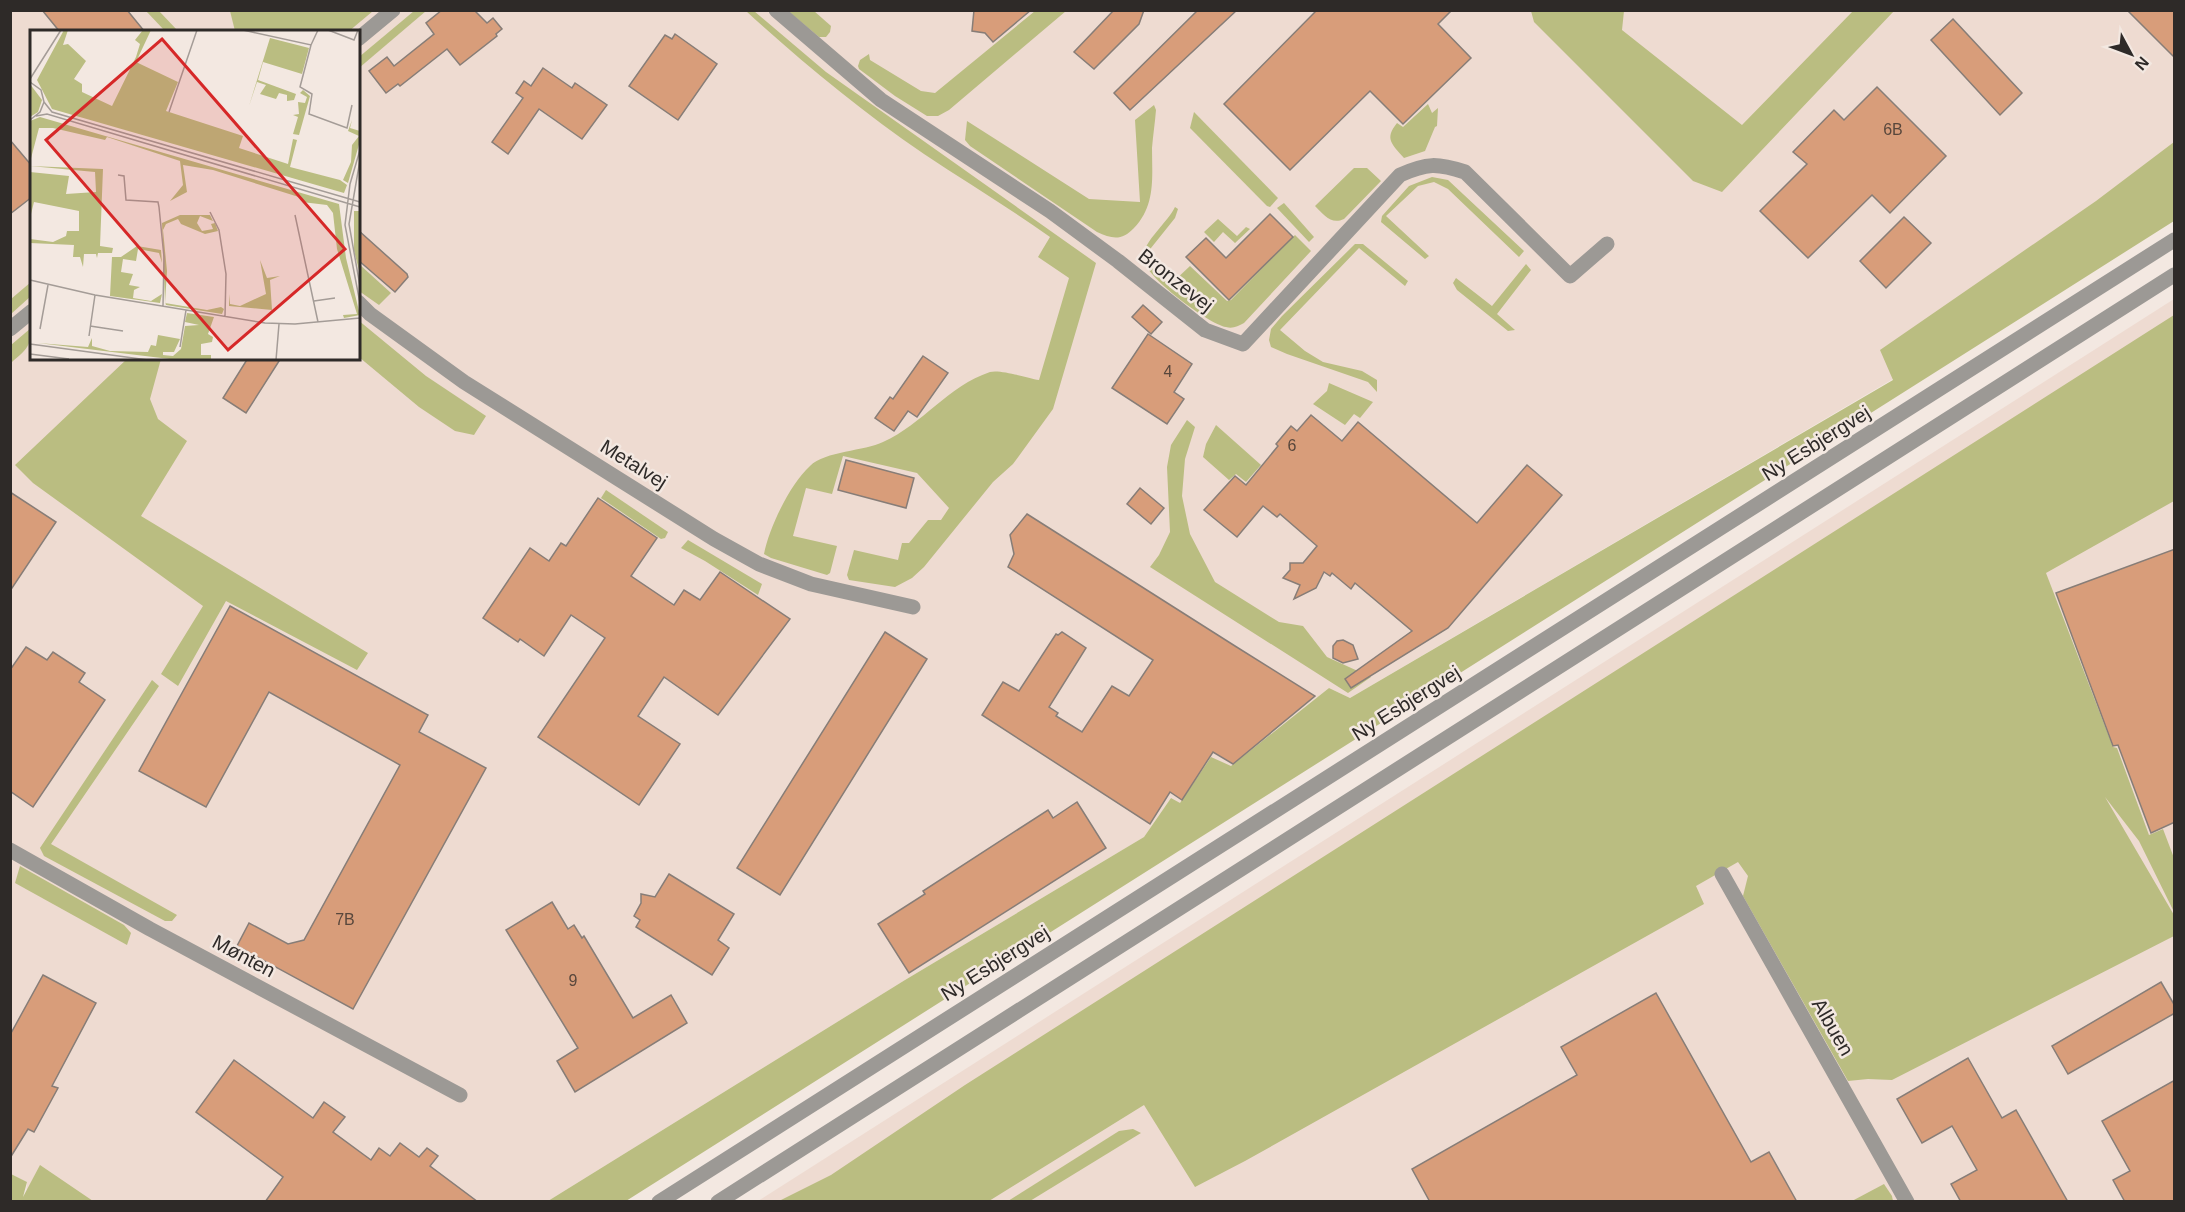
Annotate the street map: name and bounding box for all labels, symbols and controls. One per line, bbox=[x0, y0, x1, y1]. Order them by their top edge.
north arrow bbox=[2101, 24, 2161, 84]
inset map bbox=[30, 30, 360, 360]
text: N bbox=[2132, 54, 2152, 73]
house number: 6B bbox=[1883, 121, 1903, 138]
street label: Bronzevej bbox=[1134, 244, 1218, 316]
house number: 4 bbox=[1164, 363, 1173, 380]
street label: Ny Esbjergvej bbox=[1758, 401, 1874, 485]
street label: Metalvej bbox=[597, 435, 671, 493]
house number: 6 bbox=[1288, 437, 1297, 454]
street label: Ny Esbjergvej bbox=[1348, 661, 1464, 745]
house number: 7B bbox=[335, 911, 355, 928]
street label: Ny Esbjergvej bbox=[937, 921, 1053, 1005]
street label: Mønten bbox=[209, 930, 279, 982]
house number: 9 bbox=[569, 972, 578, 989]
street label: Albuen bbox=[1808, 995, 1858, 1059]

